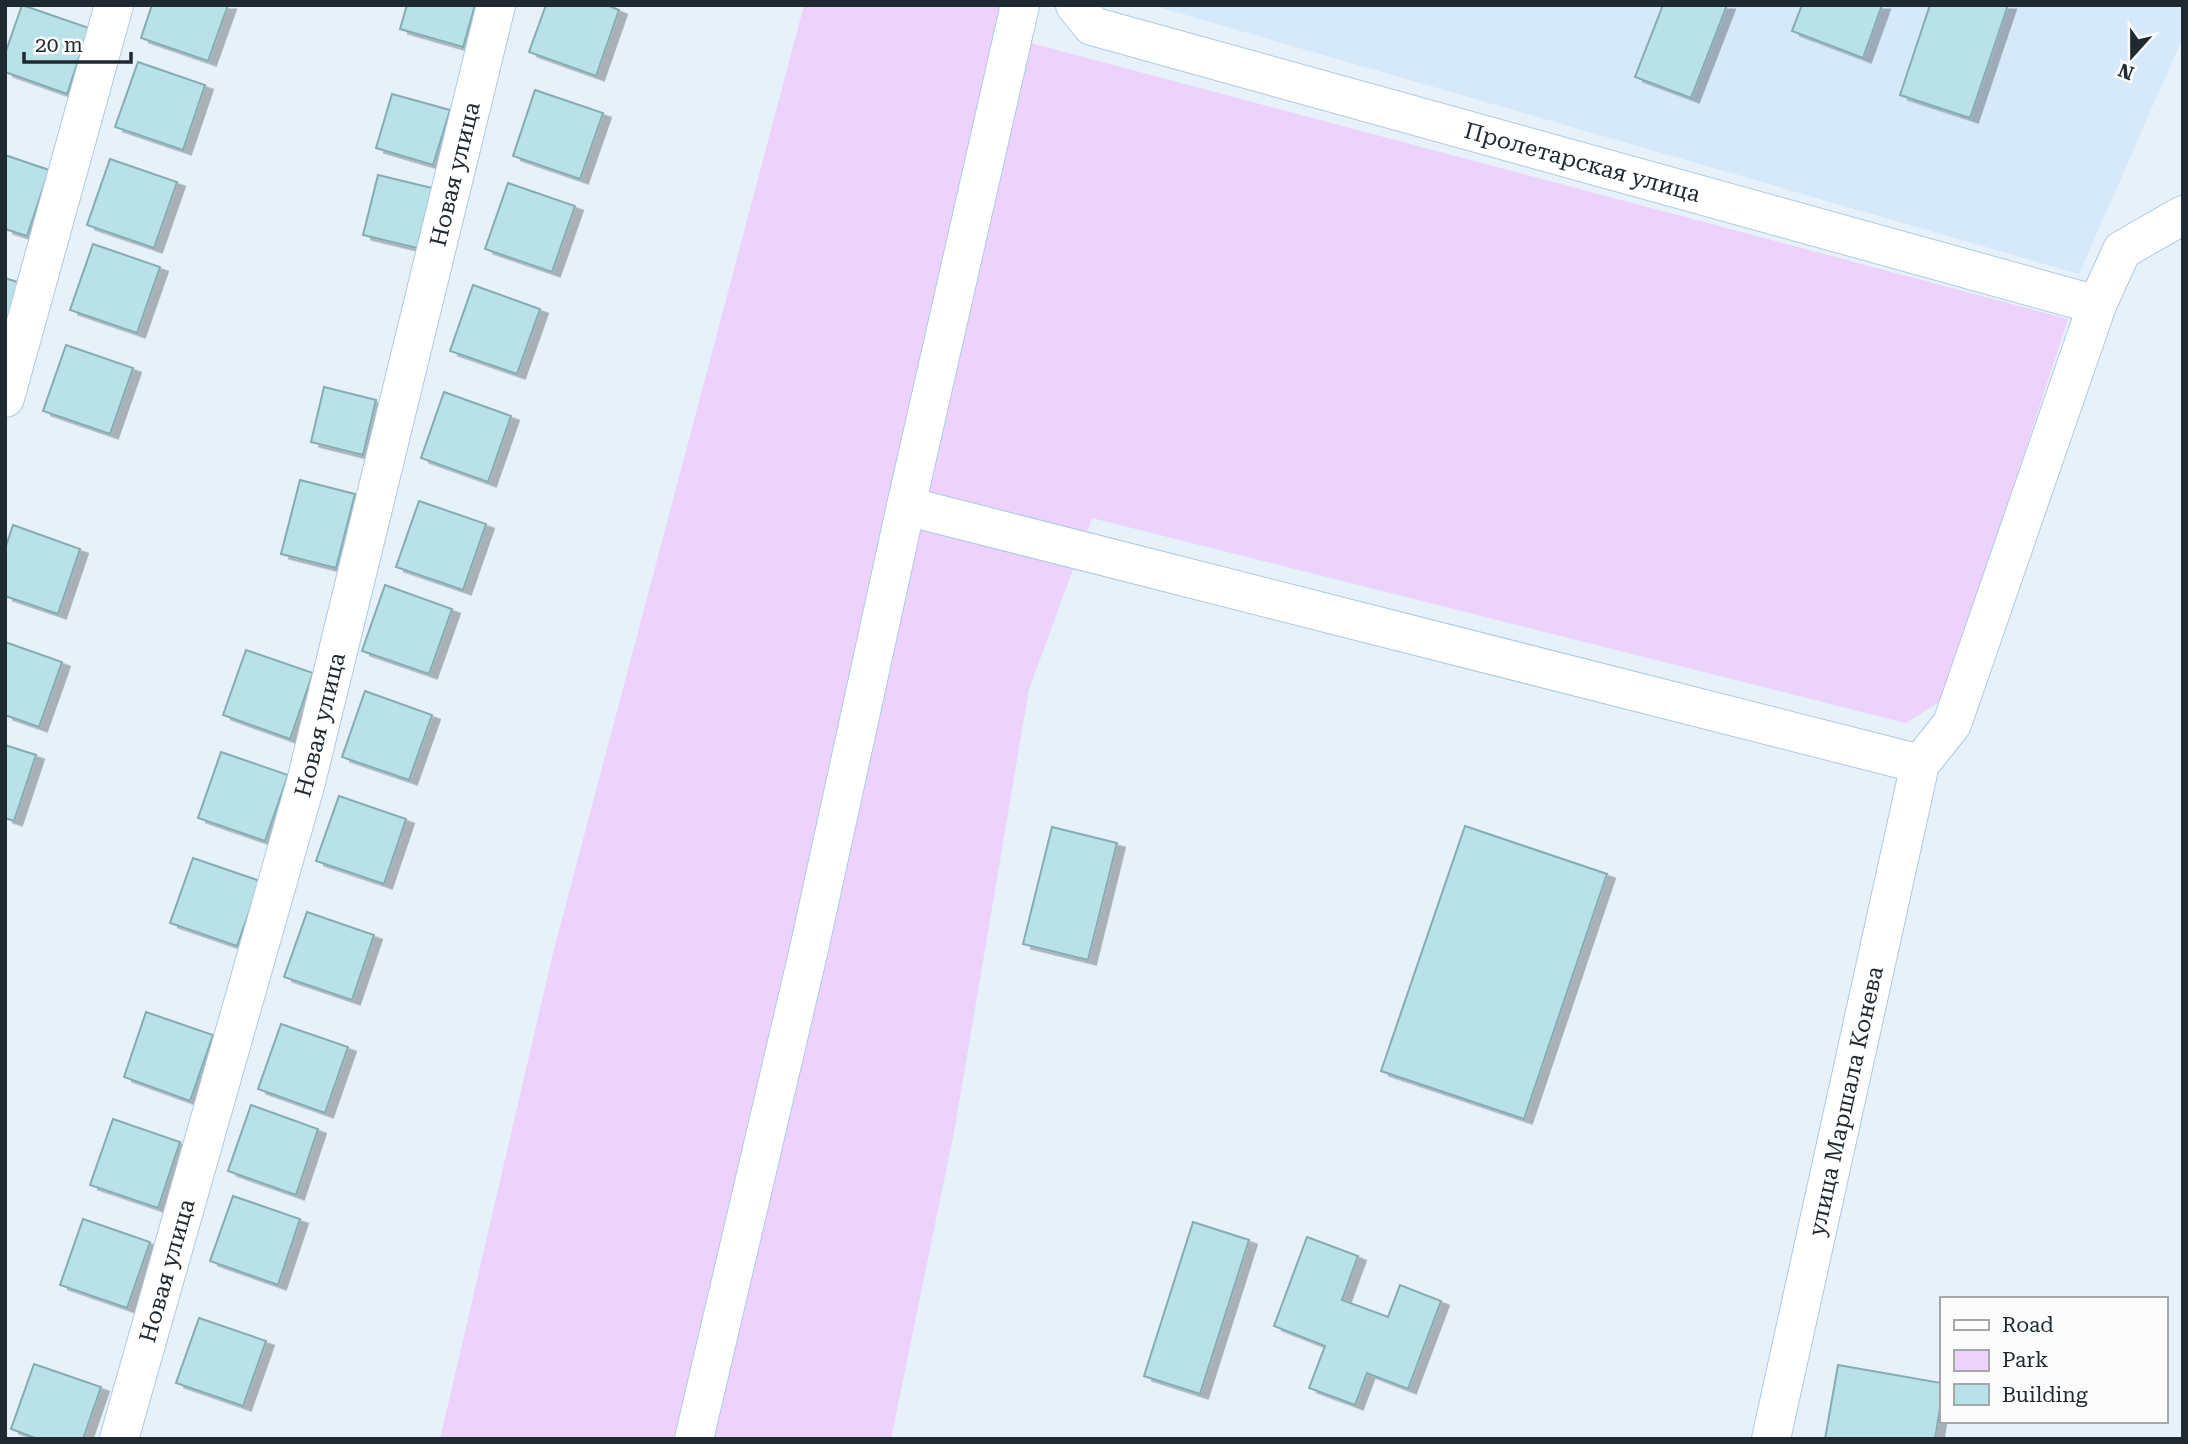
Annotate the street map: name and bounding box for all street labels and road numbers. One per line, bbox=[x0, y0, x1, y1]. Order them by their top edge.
street label: Новая улица bbox=[424, 99, 485, 249]
street label: Пролетарская улица bbox=[1461, 117, 1704, 208]
street label: Новая улица bbox=[289, 649, 351, 800]
street label: улица Маршала Конева bbox=[1803, 963, 1889, 1239]
street label: Новая улица bbox=[134, 1195, 200, 1345]

